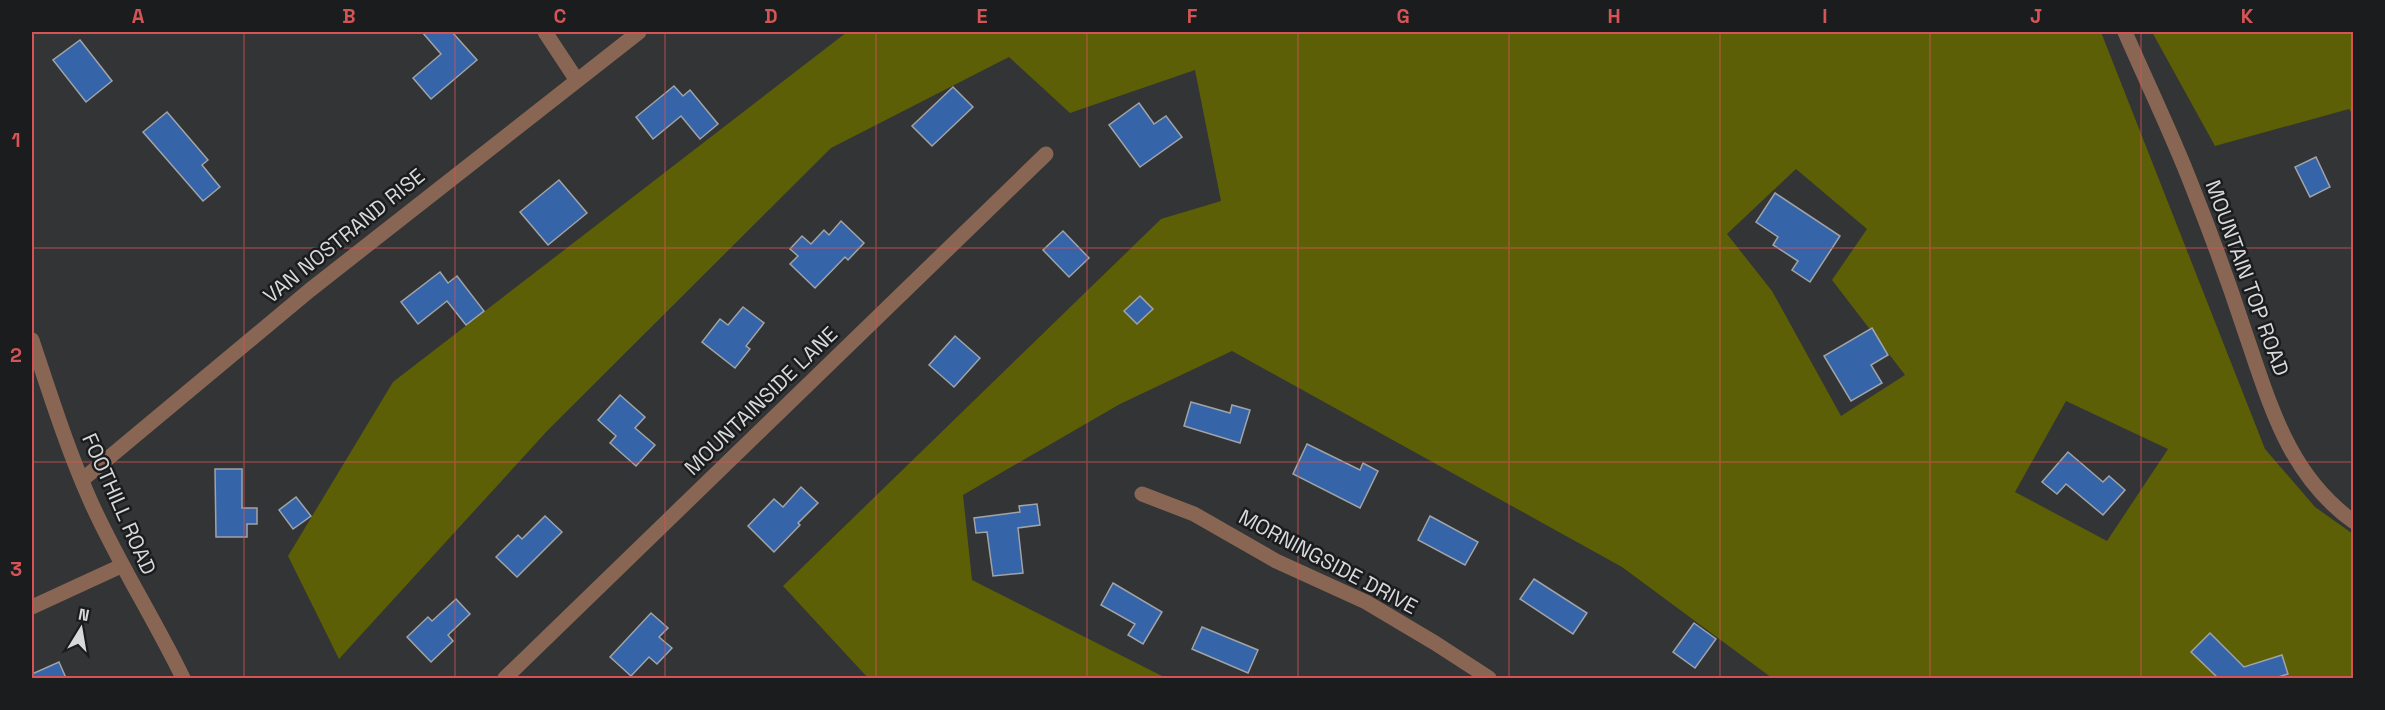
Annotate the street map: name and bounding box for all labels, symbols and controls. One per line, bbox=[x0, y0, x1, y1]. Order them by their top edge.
text: A bbox=[132, 3, 145, 29]
text: B bbox=[342, 3, 356, 29]
text: C bbox=[554, 3, 567, 29]
text: D bbox=[764, 3, 778, 29]
text: E bbox=[976, 3, 988, 29]
text: F bbox=[1187, 3, 1198, 29]
text: G bbox=[1396, 3, 1410, 29]
text: H bbox=[1607, 3, 1621, 29]
text: I bbox=[1822, 3, 1828, 29]
text: J bbox=[2030, 3, 2042, 29]
text: K bbox=[2241, 3, 2254, 29]
text: 1 bbox=[11, 127, 21, 153]
street label: VAN NOSTRAND RISE bbox=[258, 162, 430, 309]
street label: MOUNTAIN TOP ROAD bbox=[2200, 176, 2295, 379]
street label: MOUNTAINSIDE LANE bbox=[678, 320, 843, 481]
text: 2 bbox=[10, 342, 22, 368]
street label: FOOTHILL ROAD bbox=[76, 429, 163, 579]
street label: MORNINGSIDE DRIVE bbox=[1234, 503, 1422, 620]
text: 3 bbox=[10, 556, 22, 582]
north arrow bbox=[51, 599, 111, 659]
text: N bbox=[76, 603, 91, 626]

